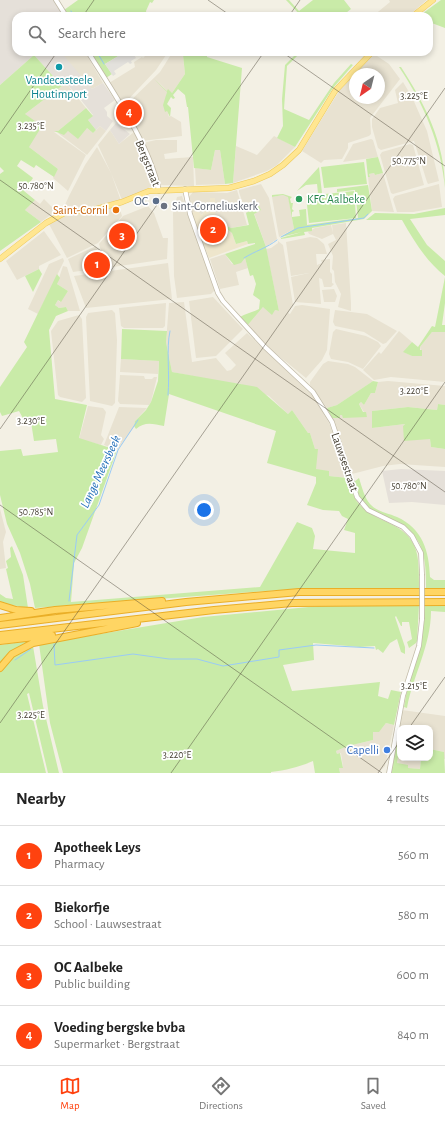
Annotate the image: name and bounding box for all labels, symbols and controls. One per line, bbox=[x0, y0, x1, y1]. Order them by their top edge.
search box bbox=[12, 12, 433, 56]
icon: search bbox=[26, 23, 48, 45]
text: Search here bbox=[58, 26, 126, 41]
marker: Vandecasteele Houtimport bbox=[54, 62, 64, 72]
north arrow bbox=[349, 68, 385, 104]
place label: Vandecasteele Houtimport bbox=[25, 74, 93, 100]
text: 3.225°E bbox=[400, 91, 428, 101]
pin: 4 bbox=[116, 98, 142, 128]
text: 3.235°E bbox=[17, 121, 45, 131]
street label: Bergstraat bbox=[133, 138, 163, 188]
text: 50.775°N bbox=[392, 156, 426, 166]
text: 50.780°N bbox=[18, 181, 54, 191]
place label: KFC Aalbeke bbox=[307, 193, 365, 205]
marker: KFC Aalbeke bbox=[294, 194, 304, 204]
place label: OC bbox=[134, 195, 148, 207]
marker: OC bbox=[151, 196, 161, 206]
place label: Sint-Corneliuskerk bbox=[172, 200, 259, 212]
marker: Sint-Corneliuskerk bbox=[159, 201, 169, 211]
place label: Saint-Cornil bbox=[53, 204, 108, 216]
marker: Saint-Cornil bbox=[111, 205, 121, 215]
pin: 2 bbox=[200, 215, 226, 245]
pin: 3 bbox=[109, 221, 135, 251]
pin: 1 bbox=[84, 250, 110, 280]
text: 3.220°E bbox=[400, 386, 428, 396]
text: 3.230°E bbox=[17, 416, 45, 426]
street label: Lauwsestraat bbox=[329, 431, 361, 493]
water label: Lange Meersbeek bbox=[78, 434, 124, 510]
text: 50.780°N bbox=[391, 481, 427, 491]
your location bbox=[194, 500, 214, 520]
text: 50.785°N bbox=[19, 507, 53, 517]
text: 3.215°E bbox=[401, 681, 427, 691]
text: 3.225°E bbox=[17, 710, 45, 720]
map controls bbox=[397, 725, 433, 761]
button: layers bbox=[397, 725, 433, 761]
place label: Capelli bbox=[347, 744, 379, 756]
marker: Capelli bbox=[382, 745, 392, 755]
text: 3.220°E bbox=[163, 750, 191, 760]
text: Nearby bbox=[16, 790, 66, 807]
text: 4 results bbox=[387, 792, 429, 805]
text: Apotheek Leys bbox=[54, 840, 141, 855]
text: 1 bbox=[27, 849, 31, 862]
text: 560 m bbox=[398, 849, 429, 862]
text: Pharmacy bbox=[54, 858, 105, 871]
text: Biekorfje bbox=[54, 900, 110, 915]
text: 2 bbox=[26, 909, 32, 922]
text: 580 m bbox=[398, 909, 429, 922]
text: School · Lauwsestraat bbox=[54, 918, 162, 931]
text: OC Aalbeke bbox=[54, 960, 123, 975]
text: 3 bbox=[26, 969, 32, 982]
text: 600 m bbox=[397, 969, 429, 982]
text: Public building bbox=[54, 978, 130, 991]
text: Voeding bergske bvba bbox=[54, 1020, 185, 1035]
text: 4 bbox=[26, 1029, 32, 1042]
text: 840 m bbox=[397, 1029, 429, 1042]
text: Supermarket · Bergstraat bbox=[54, 1038, 180, 1051]
tab: Map bbox=[59, 1075, 81, 1112]
tab: Directions bbox=[199, 1075, 243, 1112]
tab: Saved bbox=[361, 1075, 386, 1112]

